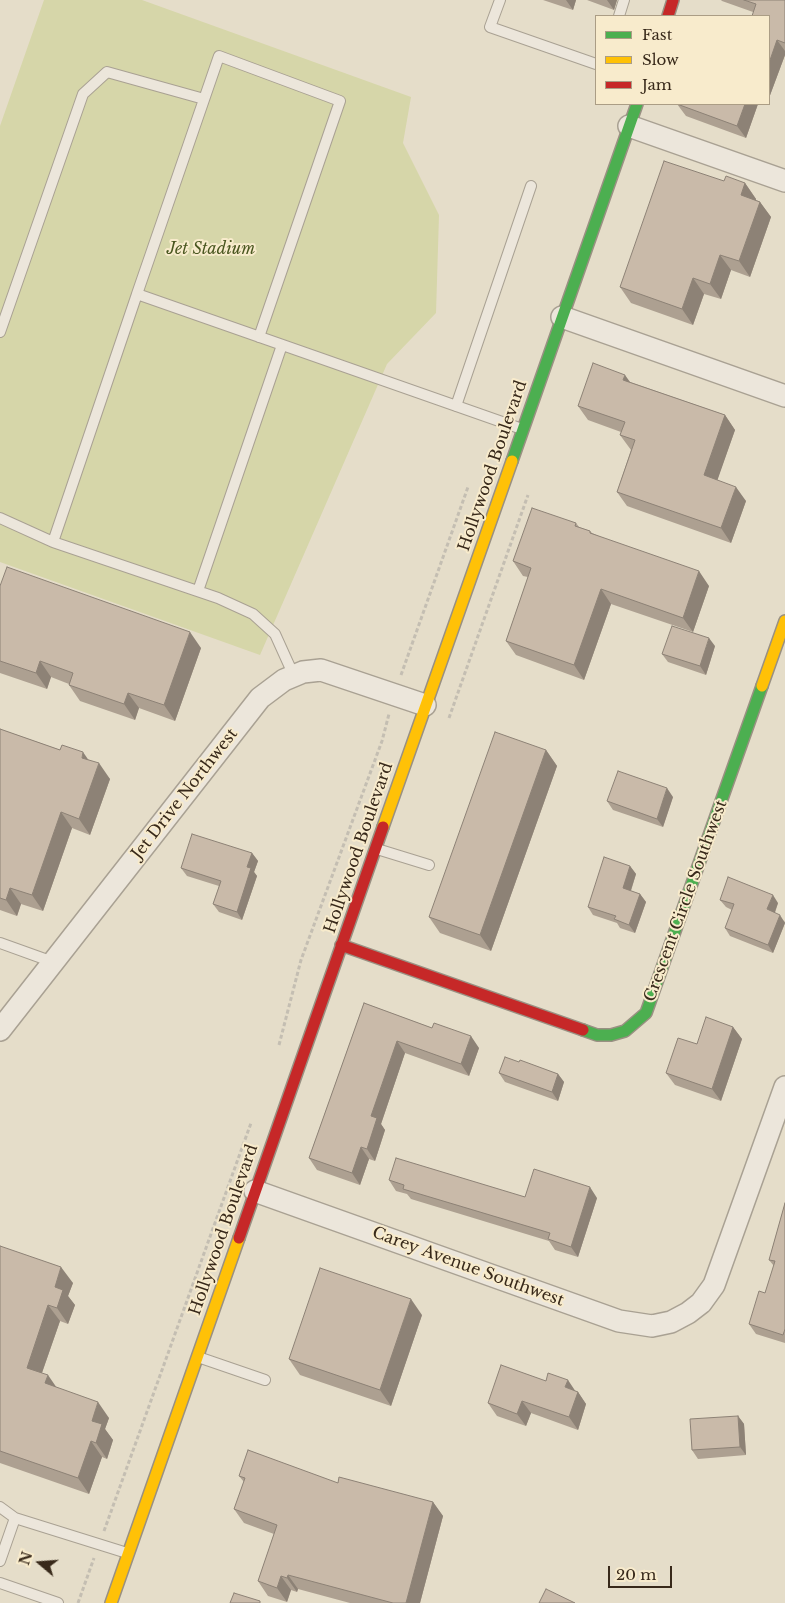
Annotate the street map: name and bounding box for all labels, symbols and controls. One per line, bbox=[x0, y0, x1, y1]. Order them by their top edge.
legend bbox=[595, 15, 770, 105]
text: Fast bbox=[642, 25, 672, 44]
text: Slow bbox=[642, 50, 679, 69]
text: Jam bbox=[642, 75, 672, 94]
park label: Jet Stadium bbox=[167, 239, 255, 259]
street label: Hollywood Boulevard bbox=[455, 378, 531, 554]
street label: Jet Drive Northwest bbox=[128, 725, 242, 863]
street label: Hollywood Boulevard bbox=[321, 760, 397, 936]
street label: Crescent Circle Southwest bbox=[640, 797, 732, 1005]
street label: Hollywood Boulevard bbox=[186, 1142, 262, 1318]
street label: Carey Avenue Southwest bbox=[370, 1223, 566, 1311]
north arrow bbox=[15, 1538, 65, 1588]
text: N bbox=[15, 1549, 36, 1567]
scale bar bbox=[610, 1556, 674, 1588]
text: 20 m bbox=[616, 1565, 656, 1584]

